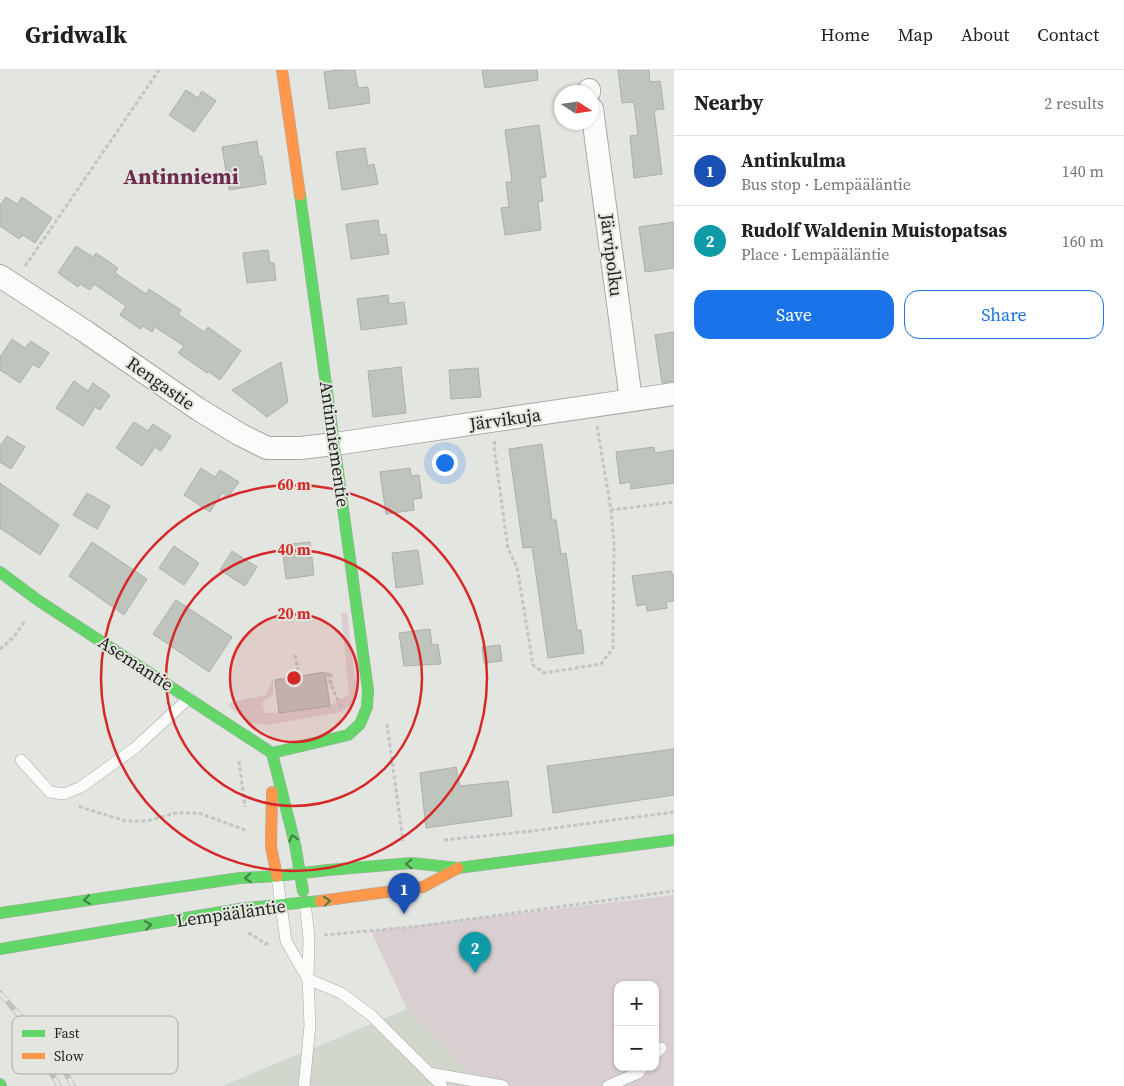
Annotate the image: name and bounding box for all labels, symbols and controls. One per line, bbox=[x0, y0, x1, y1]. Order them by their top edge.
text: Gridwalk bbox=[25, 18, 127, 51]
text: Home bbox=[821, 22, 870, 47]
text: Map bbox=[898, 22, 933, 47]
text: About bbox=[961, 22, 1009, 47]
text: Contact bbox=[1037, 22, 1099, 47]
north arrow bbox=[554, 85, 599, 130]
text: Nearby bbox=[694, 88, 764, 117]
text: 2 results bbox=[1044, 92, 1104, 114]
text: Antinkulma bbox=[741, 147, 846, 173]
text: 1 bbox=[706, 160, 714, 182]
text: 140 m bbox=[1062, 160, 1104, 182]
district label: Antinniemi bbox=[123, 161, 239, 191]
text: Bus stop · Lempääläntie bbox=[741, 173, 911, 195]
street label: Järvipolku bbox=[594, 211, 629, 298]
text: Rudolf Waldenin Muistopatsas bbox=[741, 217, 1007, 243]
text: 2 bbox=[706, 230, 714, 252]
text: 160 m bbox=[1062, 230, 1104, 252]
text: Place · Lempääläntie bbox=[741, 243, 889, 265]
button: Save bbox=[694, 290, 894, 339]
button: Share bbox=[904, 290, 1104, 339]
street label: Rengastie bbox=[122, 350, 200, 416]
street label: Antinniementie bbox=[314, 379, 356, 509]
street label: Järvikuja bbox=[467, 401, 543, 437]
your location bbox=[432, 450, 458, 476]
text: 60 m bbox=[277, 474, 311, 495]
text: 40 m bbox=[277, 539, 311, 560]
text: 20 m bbox=[277, 603, 311, 624]
street label: Asemantie bbox=[93, 629, 179, 697]
centre of rings bbox=[285, 669, 303, 687]
one-way arrow bbox=[288, 833, 299, 842]
one-way arrow bbox=[405, 859, 413, 869]
one-way arrow bbox=[243, 872, 251, 883]
pin: 1 bbox=[388, 873, 420, 914]
street label: Lempääläntie bbox=[175, 893, 287, 933]
one-way arrow bbox=[82, 895, 91, 905]
one-way arrow bbox=[323, 895, 331, 906]
one-way arrow bbox=[144, 920, 153, 930]
pin: 2 bbox=[459, 932, 491, 973]
map controls bbox=[614, 981, 659, 1071]
button: + bbox=[614, 981, 659, 1026]
legend bbox=[12, 1016, 178, 1074]
text: Fast bbox=[54, 1023, 80, 1043]
button: − bbox=[614, 1026, 659, 1071]
text: Slow bbox=[54, 1046, 84, 1066]

